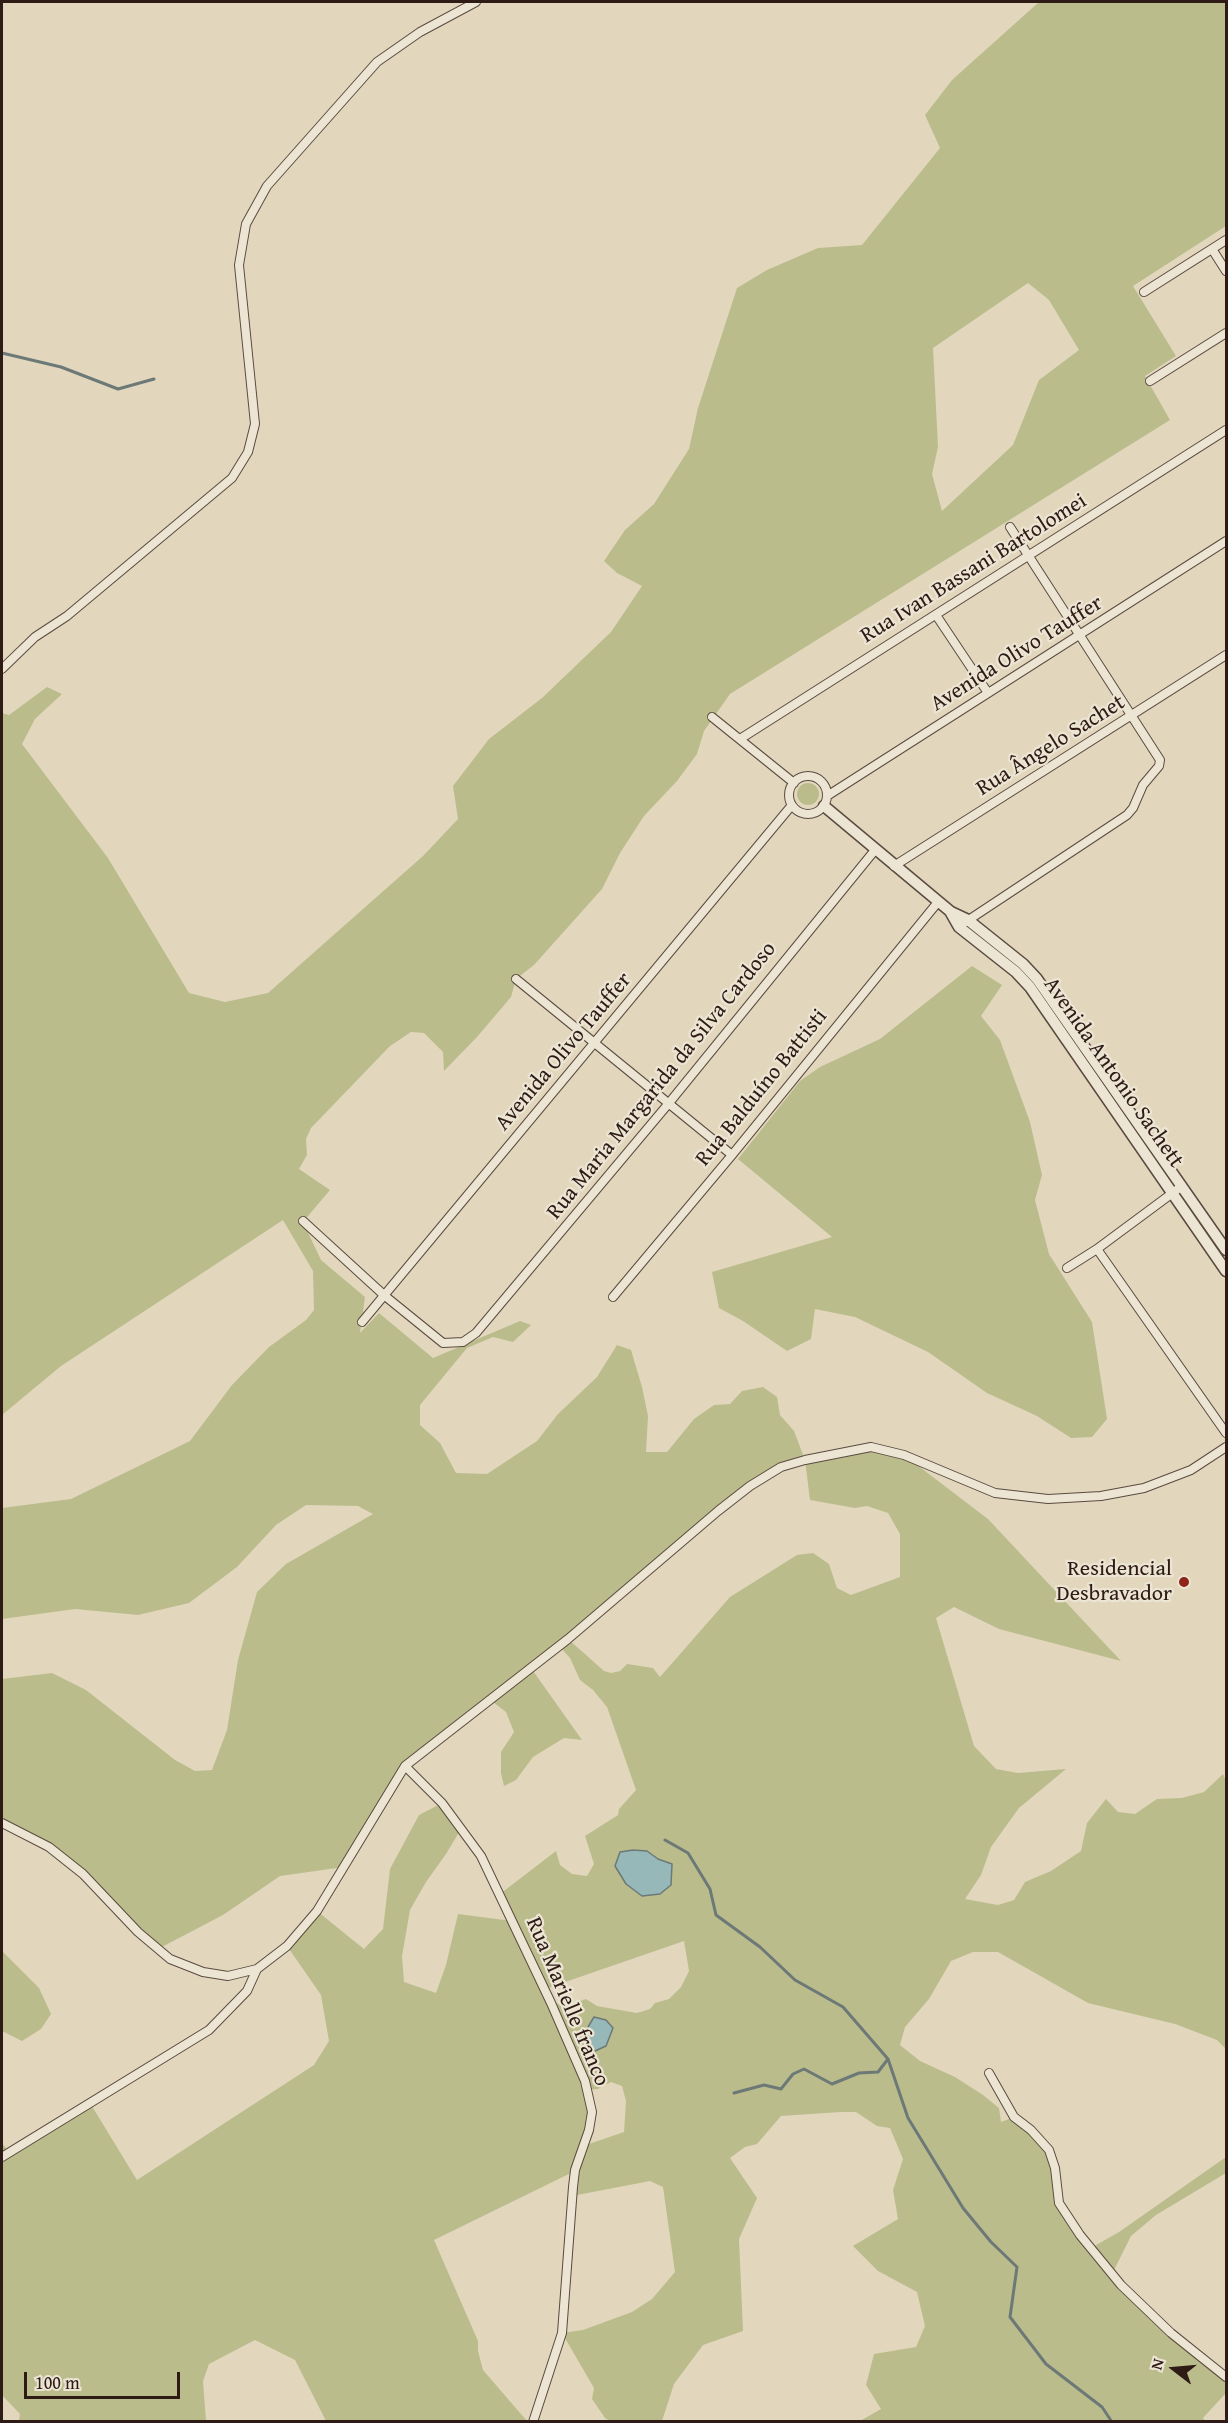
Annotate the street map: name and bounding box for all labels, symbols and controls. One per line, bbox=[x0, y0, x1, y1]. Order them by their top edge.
street label: Rua Ivan Bassani Bartolomei bbox=[856, 488, 1092, 650]
street label: Avenida Olivo Tauffer bbox=[926, 590, 1108, 718]
street label: Rua Ângelo Sachet bbox=[972, 690, 1130, 802]
street label: Rua Maria Margarida da Silva Cardoso bbox=[542, 937, 782, 1225]
street label: Avenida Olivo Tauffer bbox=[490, 968, 638, 1136]
street label: Avenida Antonio Sachett bbox=[1037, 973, 1189, 1173]
street label: Rua Balduíno Battisti bbox=[691, 1004, 833, 1172]
place label: Residencial Desbravador bbox=[1056, 1556, 1172, 1608]
marker: Residencial Desbravador bbox=[1177, 1575, 1191, 1589]
street label: Rua Marielle franco bbox=[519, 1914, 615, 2090]
north arrow bbox=[1144, 2339, 1204, 2399]
text: N bbox=[1144, 2356, 1170, 2372]
scale bar bbox=[27, 2360, 183, 2398]
text: 100 m bbox=[35, 2369, 80, 2396]

